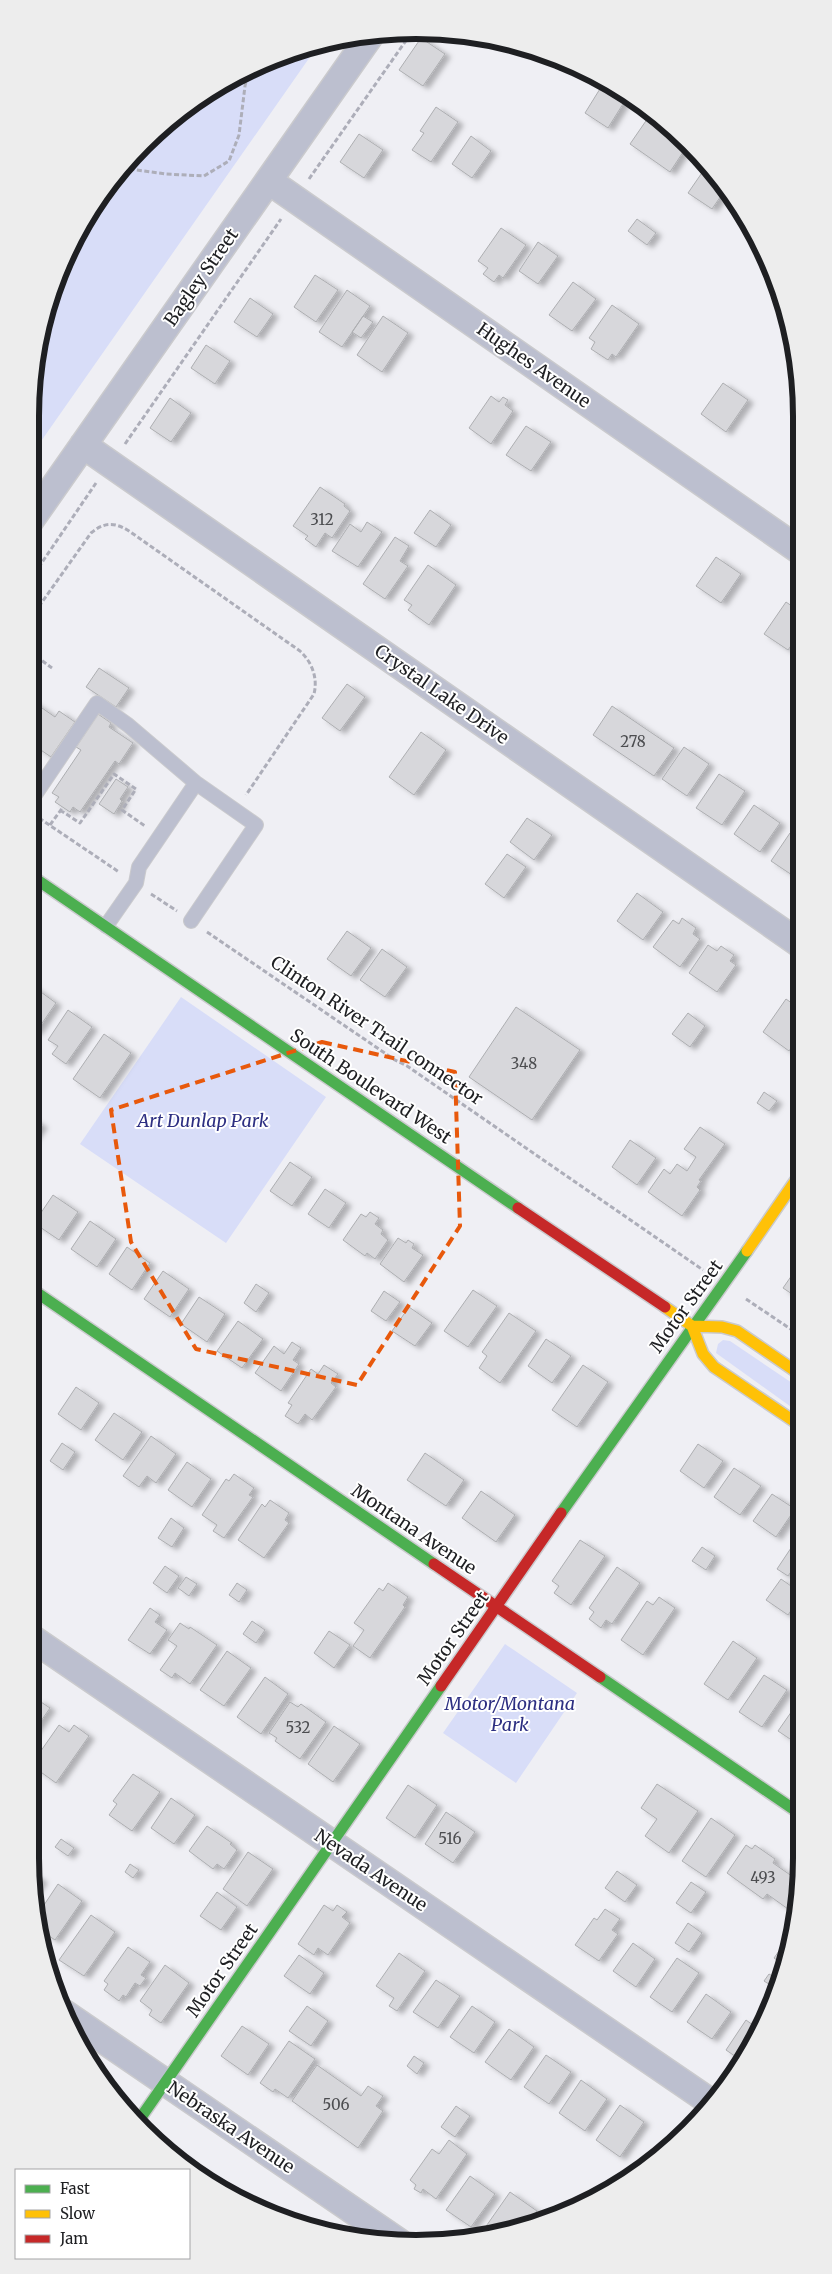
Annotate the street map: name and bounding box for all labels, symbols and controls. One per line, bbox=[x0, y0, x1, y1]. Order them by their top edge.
street label: Bagley Street bbox=[159, 224, 243, 330]
street label: Hughes Avenue bbox=[473, 317, 595, 413]
house number: 312 bbox=[310, 510, 334, 529]
street label: Crystal Lake Drive bbox=[370, 639, 514, 749]
house number: 278 bbox=[620, 732, 646, 751]
street label: Clinton River Trail connector bbox=[266, 950, 488, 1110]
street label: South Boulevard West bbox=[286, 1023, 456, 1149]
house number: 348 bbox=[511, 1054, 537, 1073]
park label: Art Dunlap Park bbox=[135, 1109, 269, 1132]
street label: Motor Street bbox=[645, 1255, 727, 1357]
street label: Montana Avenue bbox=[347, 1479, 481, 1579]
street label: Motor Street bbox=[412, 1587, 494, 1689]
park label: Motor/Montana Park bbox=[444, 1692, 575, 1736]
house number: 532 bbox=[285, 1718, 311, 1737]
street label: Nevada Avenue bbox=[310, 1824, 432, 1916]
house number: 516 bbox=[438, 1829, 462, 1848]
house number: 493 bbox=[750, 1868, 776, 1887]
street label: Motor Street bbox=[181, 1919, 263, 2021]
street label: Nebraska Avenue bbox=[163, 2076, 299, 2178]
house number: 506 bbox=[322, 2095, 350, 2114]
legend bbox=[15, 2169, 190, 2259]
text: Fast bbox=[60, 2179, 90, 2198]
text: Slow bbox=[60, 2204, 95, 2223]
text: Jam bbox=[59, 2229, 88, 2248]

